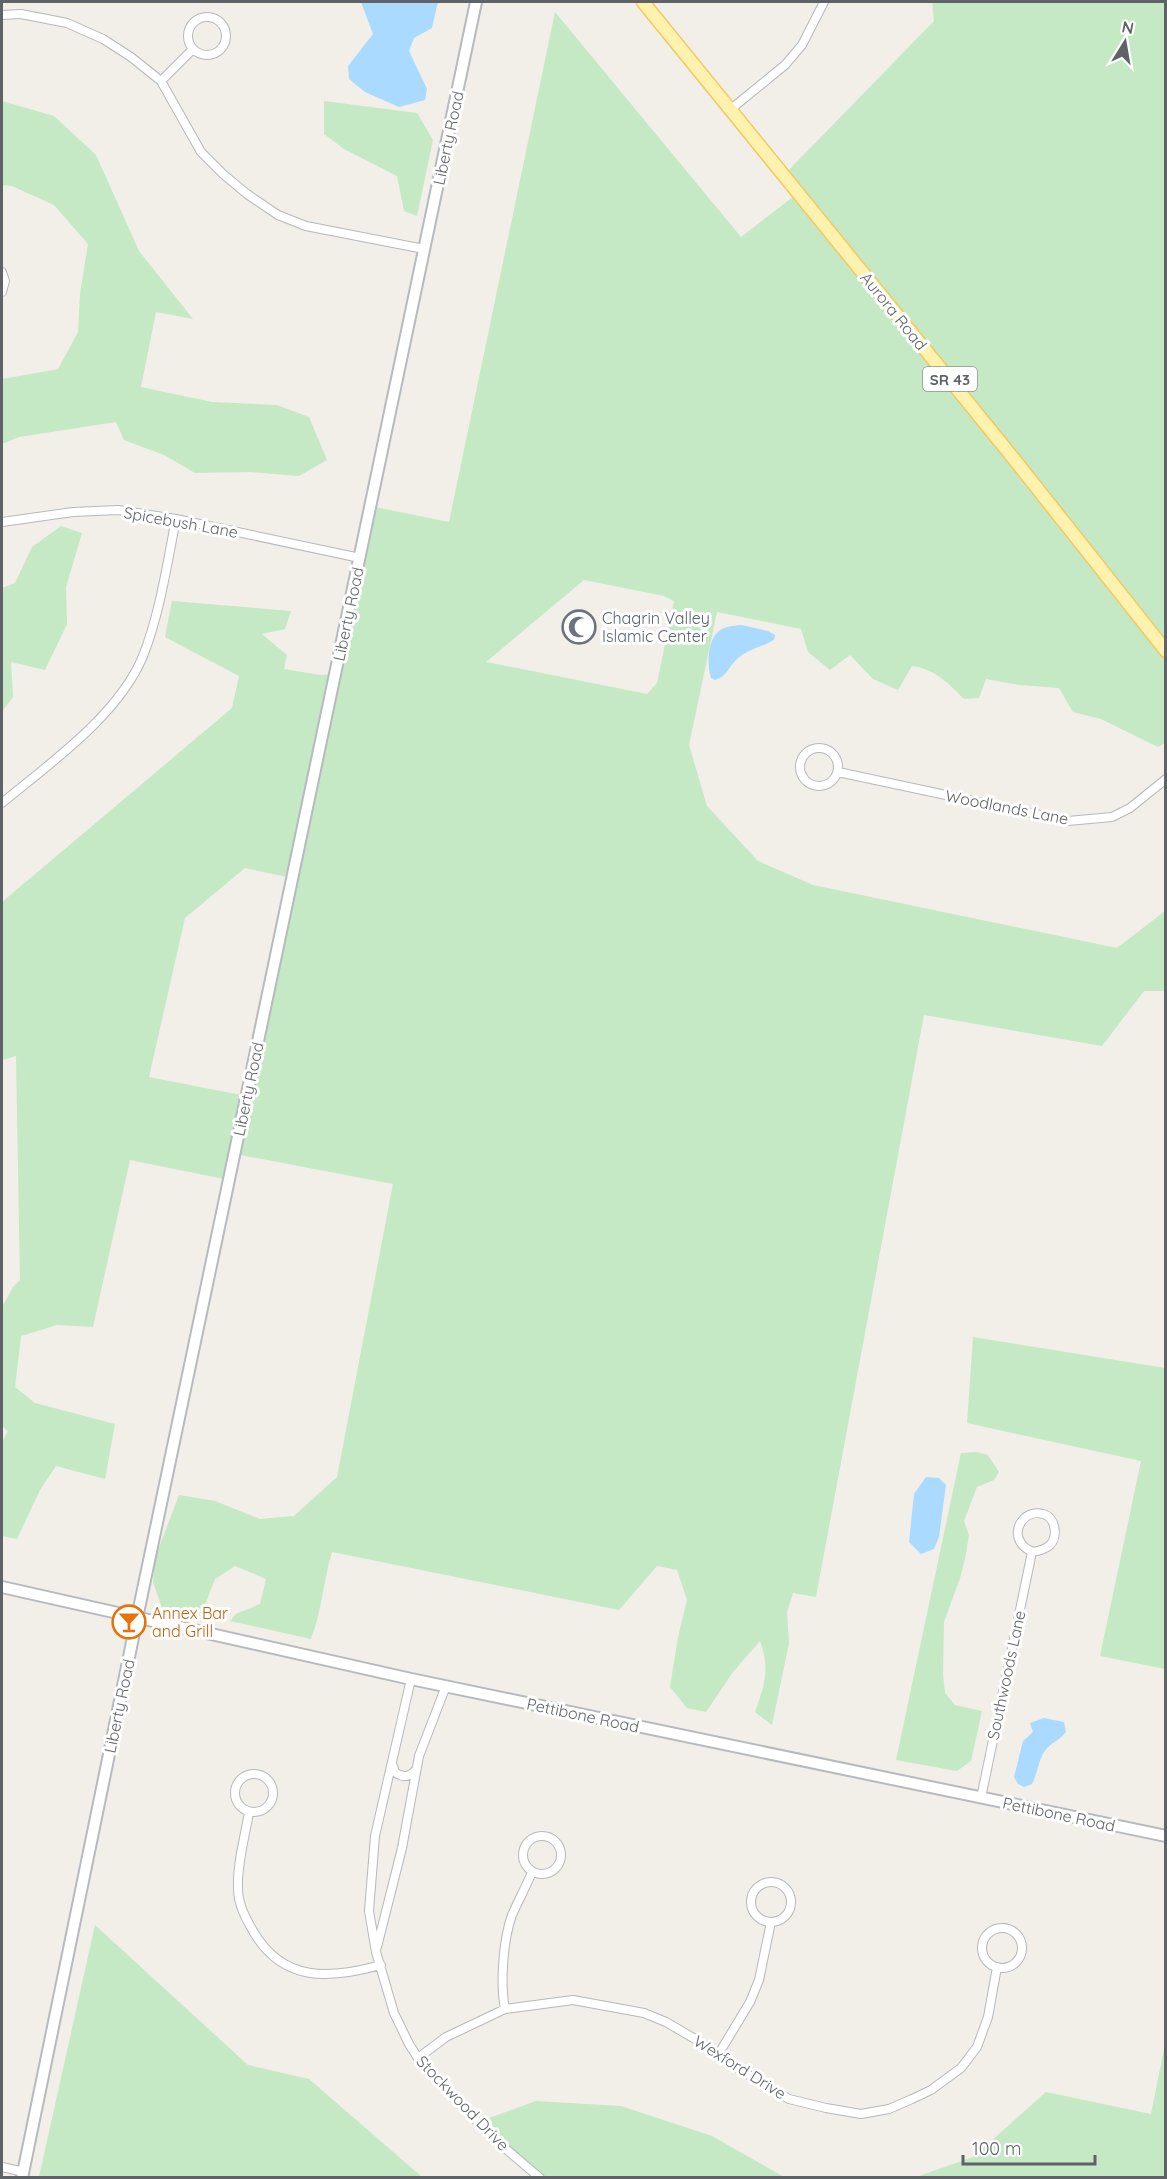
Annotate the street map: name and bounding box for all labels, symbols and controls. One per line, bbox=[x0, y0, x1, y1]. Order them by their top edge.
north arrow bbox=[1095, 12, 1155, 72]
text: N bbox=[1120, 16, 1136, 38]
street label: Liberty Road bbox=[428, 89, 468, 187]
street label: Aurora Road bbox=[856, 268, 932, 354]
road number: SR 43 bbox=[923, 367, 977, 391]
street label: Spicebush Lane bbox=[122, 502, 240, 542]
street label: Liberty Road bbox=[328, 565, 368, 663]
place label: Chagrin Valley Islamic Center bbox=[602, 608, 710, 646]
mosque icon: Chagrin Valley Islamic Center bbox=[561, 609, 597, 645]
street label: Woodlands Lane bbox=[944, 785, 1070, 829]
street label: Liberty Road bbox=[228, 1040, 268, 1138]
place label: Annex Bar and Grill bbox=[152, 1603, 228, 1641]
bar icon: Annex Bar and Grill bbox=[111, 1604, 147, 1640]
street label: Southwoods Lane bbox=[983, 1609, 1029, 1741]
street label: Liberty Road bbox=[99, 1657, 139, 1755]
street label: Pettibone Road bbox=[525, 1693, 641, 1737]
street label: Pettibone Road bbox=[1001, 1792, 1117, 1836]
street label: Wexford Drive bbox=[690, 2031, 790, 2103]
street label: Stockwood Drive bbox=[412, 2051, 514, 2155]
scale bar bbox=[963, 2128, 1095, 2166]
text: 100 m bbox=[972, 2137, 1021, 2160]

